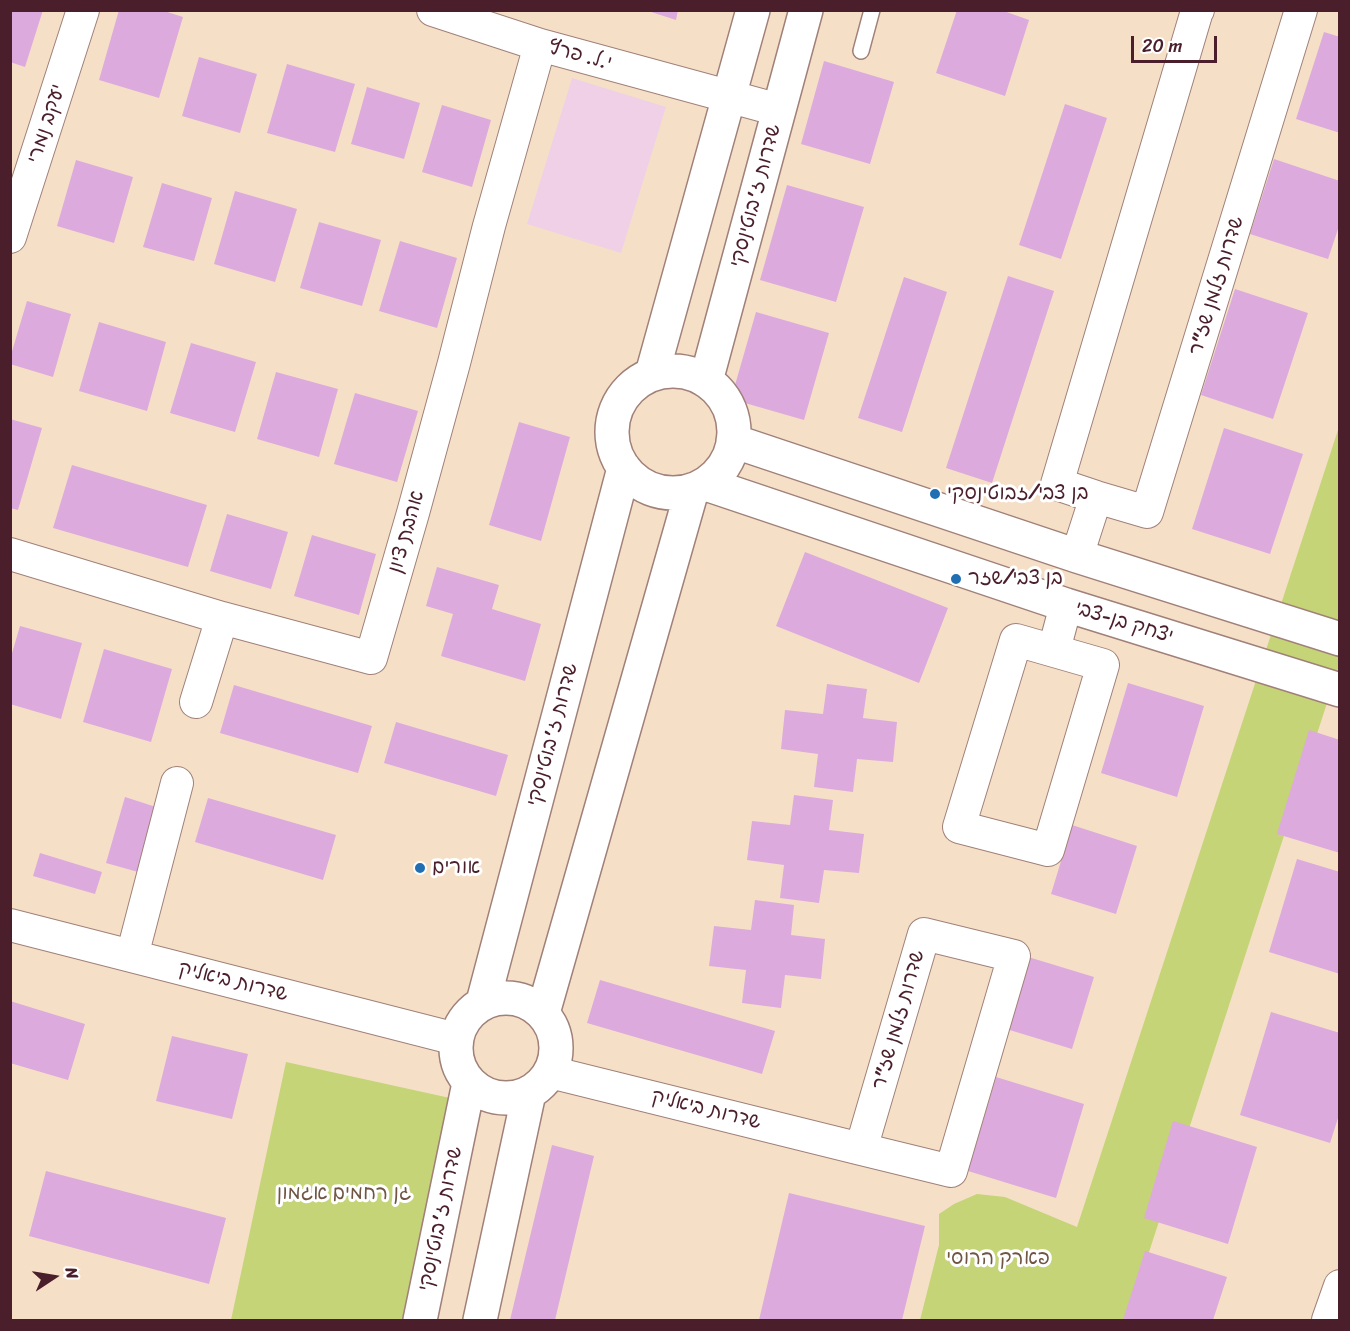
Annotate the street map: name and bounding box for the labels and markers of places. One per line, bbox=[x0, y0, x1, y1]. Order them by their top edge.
place label: בן צבי/זבוטינסקי bbox=[947, 482, 1088, 506]
marker: בן צבי/זבוטינסקי bbox=[928, 487, 942, 501]
place label: בן צבי/שזר bbox=[968, 567, 1063, 591]
marker: בן צבי/שזר bbox=[949, 572, 963, 586]
place label: אורים bbox=[432, 856, 480, 880]
marker: אורים bbox=[413, 861, 427, 875]

